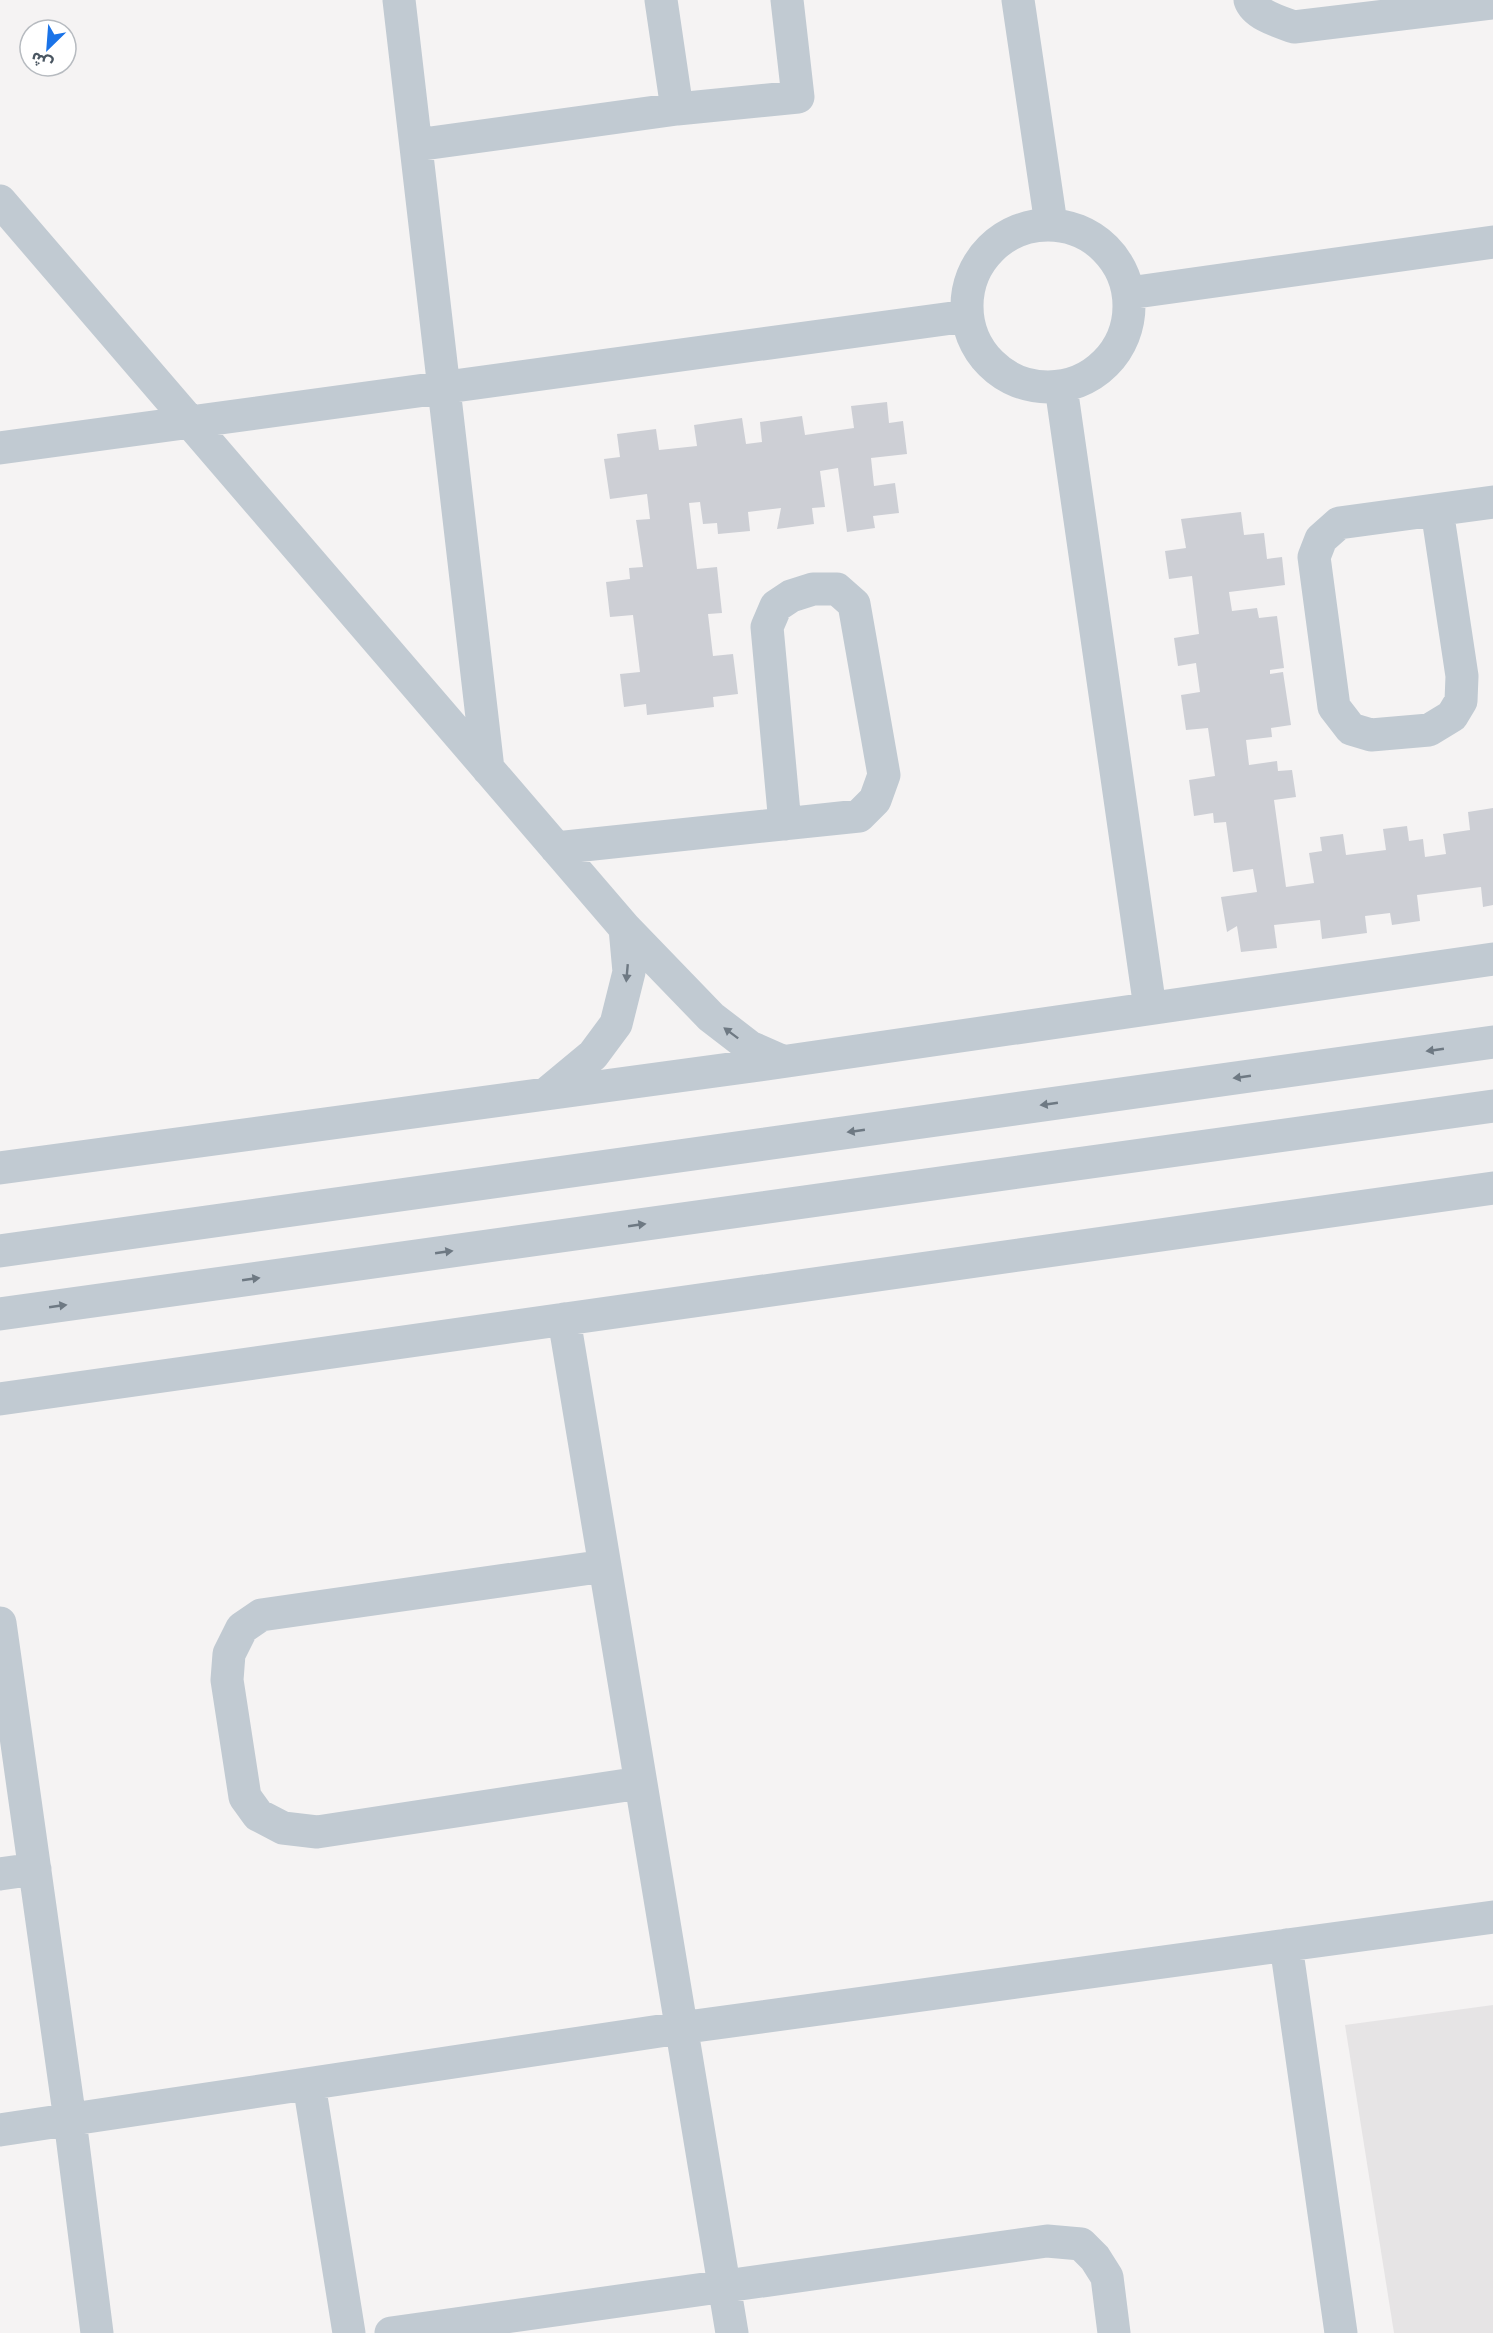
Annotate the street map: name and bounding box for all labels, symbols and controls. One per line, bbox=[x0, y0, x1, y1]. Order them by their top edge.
north arrow bbox=[18, 18, 78, 78]
text: ش bbox=[27, 48, 56, 75]
one-way arrow bbox=[622, 963, 632, 982]
one-way arrow bbox=[724, 1027, 740, 1039]
one-way arrow bbox=[1425, 1046, 1444, 1055]
one-way arrow bbox=[1232, 1073, 1251, 1082]
one-way arrow bbox=[1039, 1100, 1058, 1109]
one-way arrow bbox=[846, 1127, 865, 1136]
one-way arrow bbox=[628, 1221, 647, 1230]
one-way arrow bbox=[435, 1248, 454, 1257]
one-way arrow bbox=[242, 1275, 261, 1284]
one-way arrow bbox=[49, 1302, 68, 1311]

